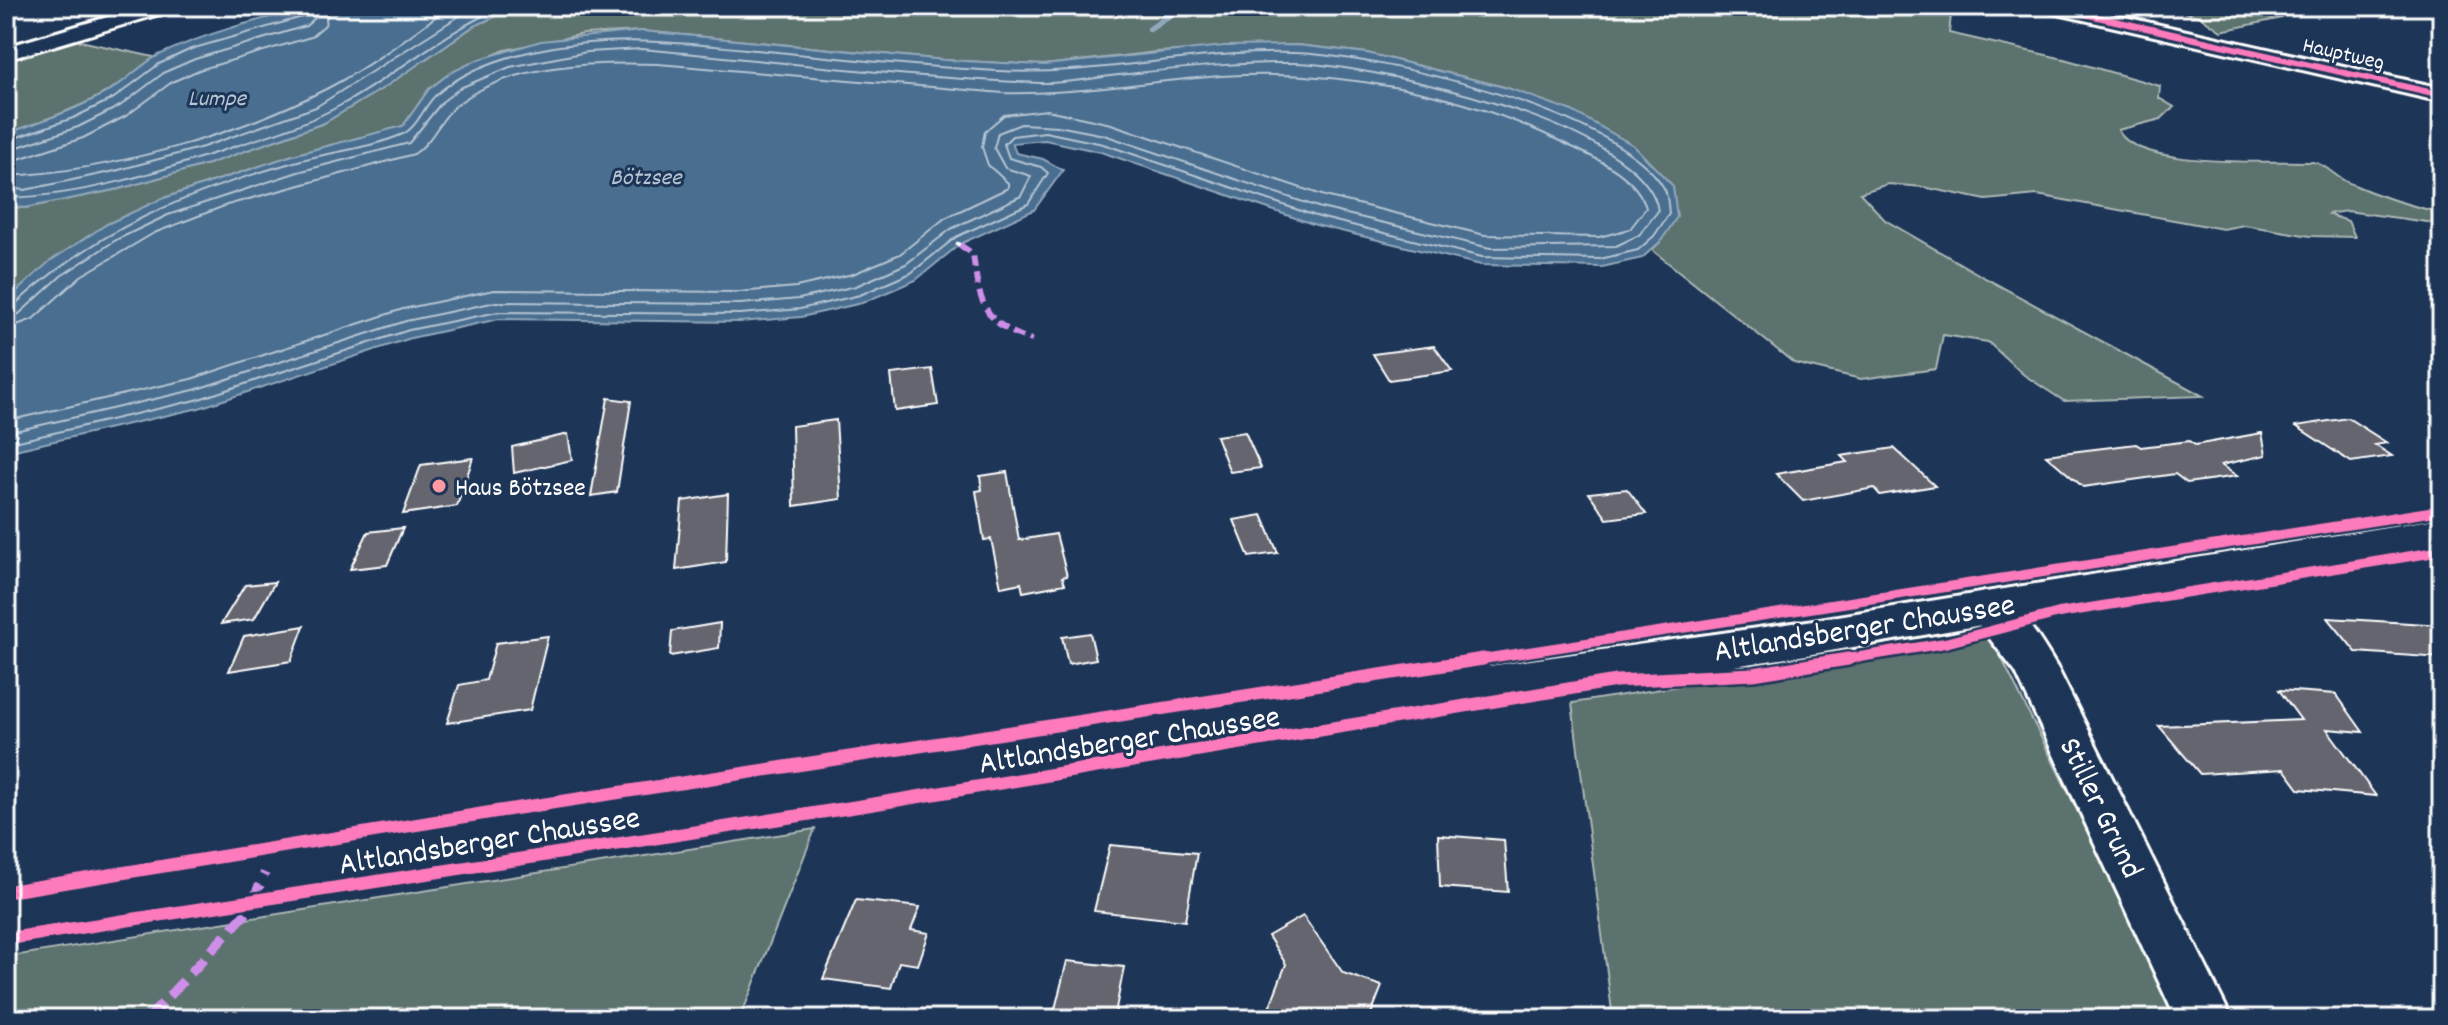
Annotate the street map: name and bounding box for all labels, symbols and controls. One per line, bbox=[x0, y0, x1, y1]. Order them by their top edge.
street label: Hauptweg bbox=[2299, 31, 2387, 80]
water label: Lumpe bbox=[188, 83, 248, 117]
water label: Bötzsee bbox=[610, 162, 683, 196]
place label: Haus Bötzsee bbox=[455, 471, 586, 508]
marker: Haus Bötzsee bbox=[430, 477, 448, 495]
street label: Altlandsberger Chaussee bbox=[1711, 584, 2019, 677]
street label: Altlandsberger Chaussee bbox=[976, 696, 1284, 789]
street label: Stiller Grund bbox=[2045, 731, 2152, 888]
street label: Altlandsberger Chaussee bbox=[336, 797, 644, 890]

